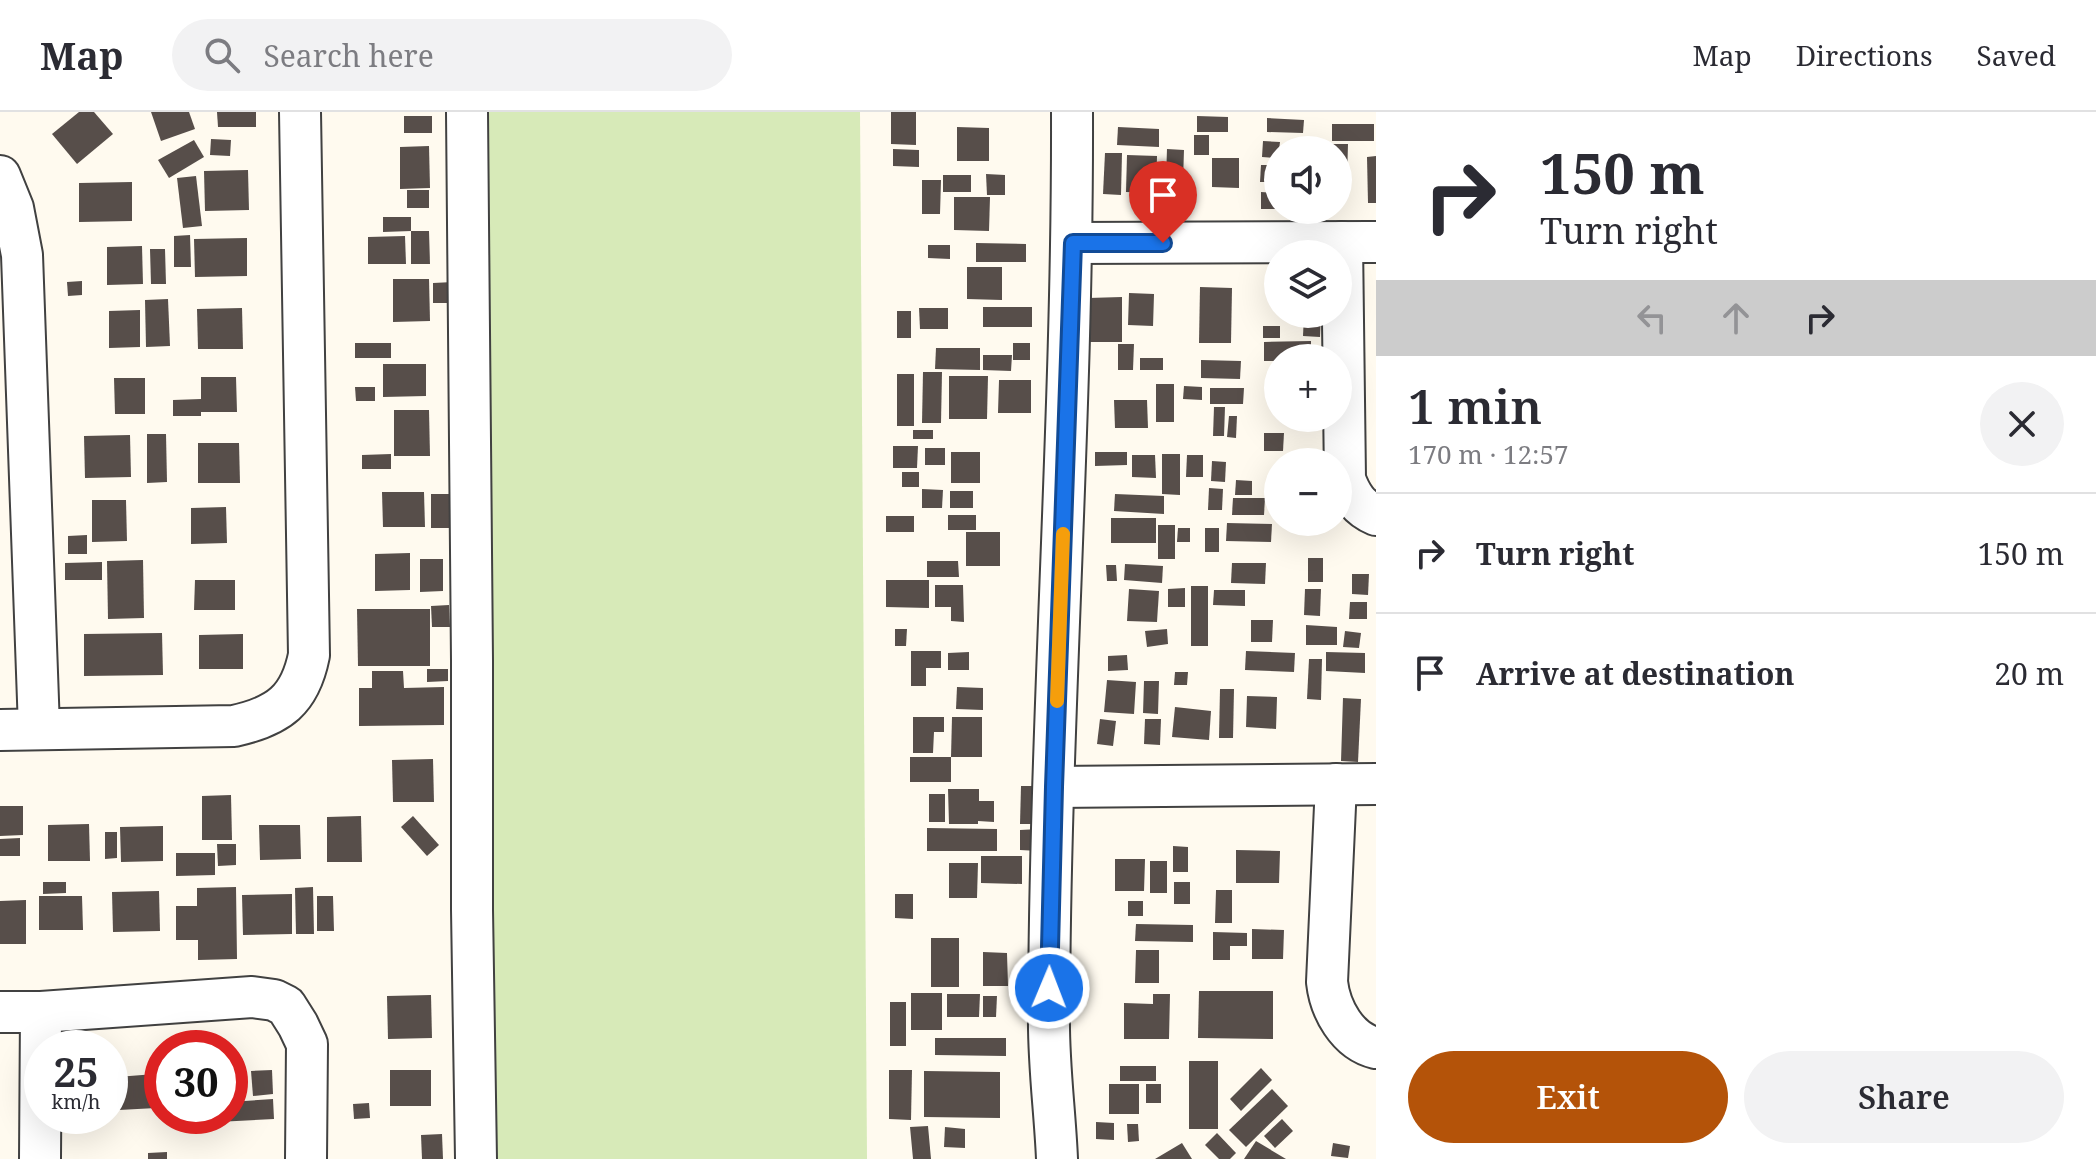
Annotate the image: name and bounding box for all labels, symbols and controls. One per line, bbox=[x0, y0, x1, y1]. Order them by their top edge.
search box bbox=[172, 19, 732, 91]
text: Map bbox=[40, 29, 124, 81]
icon: search bbox=[200, 33, 244, 77]
text: Search here bbox=[264, 35, 434, 76]
text: Map bbox=[1692, 36, 1752, 74]
text: Directions bbox=[1796, 36, 1933, 74]
text: Saved bbox=[1977, 36, 2056, 74]
text: 150 m bbox=[1540, 134, 1705, 210]
map controls bbox=[1264, 136, 1352, 536]
button: sound bbox=[1264, 136, 1352, 224]
icon: right bbox=[1408, 144, 1512, 248]
pin bbox=[1129, 161, 1197, 243]
icon: arrive bbox=[1141, 173, 1185, 217]
text: Turn right bbox=[1540, 206, 1718, 255]
button: layers bbox=[1264, 240, 1352, 328]
icon: left bbox=[1630, 296, 1674, 340]
icon: ahead bbox=[1714, 296, 1758, 340]
icon: right bbox=[1798, 296, 1842, 340]
button: + bbox=[1264, 344, 1352, 432]
text: 1 min bbox=[1408, 373, 1542, 438]
button: close bbox=[1980, 382, 2064, 466]
text: 170 m · 12:57 bbox=[1408, 436, 1569, 472]
button: − bbox=[1264, 448, 1352, 536]
icon: right bbox=[1408, 531, 1452, 575]
text: Turn right bbox=[1476, 533, 1634, 574]
text: 150 m bbox=[1978, 533, 2064, 574]
icon: arrive bbox=[1408, 651, 1452, 695]
text: Arrive at destination bbox=[1476, 653, 1795, 694]
text: 20 m bbox=[1994, 653, 2064, 694]
position arrow bbox=[1007, 946, 1091, 1030]
speed limit sign: 30 bbox=[144, 1030, 248, 1134]
text: 25 bbox=[53, 1044, 99, 1099]
button: Exit bbox=[1408, 1051, 1728, 1143]
button: Share bbox=[1744, 1051, 2064, 1143]
text: km/h bbox=[51, 1088, 101, 1115]

